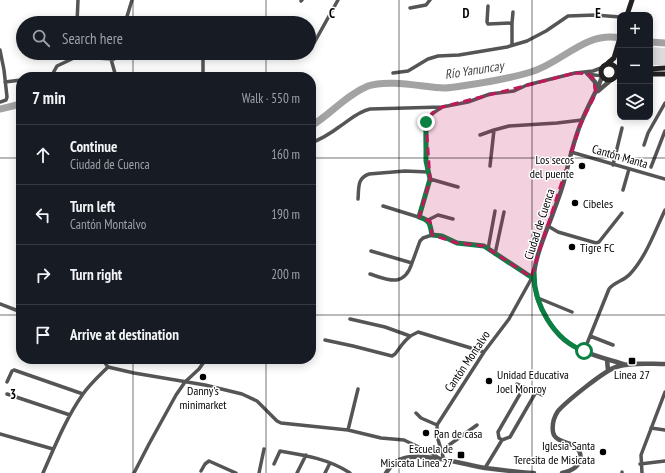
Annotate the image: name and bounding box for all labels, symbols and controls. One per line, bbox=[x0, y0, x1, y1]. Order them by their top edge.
text: C bbox=[329, 5, 335, 22]
text: D bbox=[463, 5, 470, 22]
text: E bbox=[595, 5, 601, 22]
map controls bbox=[617, 12, 653, 120]
button: + bbox=[617, 12, 653, 48]
search box bbox=[16, 16, 316, 60]
icon: search bbox=[30, 27, 52, 49]
text: Search here bbox=[62, 29, 123, 48]
button: − bbox=[617, 48, 653, 84]
water label: Río Yanuncay bbox=[443, 57, 507, 83]
button: layers bbox=[617, 84, 653, 120]
text: 7 min bbox=[32, 87, 66, 109]
text: Walk · 550 m bbox=[242, 90, 300, 107]
route end bbox=[417, 113, 435, 131]
text: Continue bbox=[70, 137, 117, 156]
street label: Cantón Manta bbox=[590, 141, 650, 171]
icon: ahead bbox=[32, 144, 54, 166]
text: 160 m bbox=[271, 146, 300, 163]
place label: Los secos del puente bbox=[530, 152, 574, 181]
text: Ciudad de Cuenca bbox=[70, 156, 150, 173]
marker: Los secos del puente bbox=[577, 161, 587, 171]
street label: Ciudad de Cuenca bbox=[520, 187, 558, 261]
place label: Cibeles bbox=[583, 196, 613, 211]
text: Turn left bbox=[70, 197, 115, 216]
marker: Cibeles bbox=[570, 198, 580, 208]
icon: left bbox=[32, 204, 54, 226]
text: 190 m bbox=[271, 206, 300, 223]
text: Cantón Montalvo bbox=[70, 216, 146, 233]
place label: Tigre FC bbox=[580, 240, 615, 255]
marker: Tigre FC bbox=[567, 242, 577, 252]
icon: right bbox=[32, 264, 54, 286]
text: Turn right bbox=[70, 265, 122, 284]
text: 200 m bbox=[271, 266, 300, 283]
icon: arrive bbox=[32, 324, 54, 346]
text: Arrive at destination bbox=[70, 325, 179, 344]
street label: Cantón Montalvo bbox=[441, 328, 493, 394]
route start bbox=[575, 342, 593, 360]
marker: Linea 27 bbox=[627, 356, 637, 366]
place label: Unidad Educativa Joel Monroy bbox=[496, 367, 569, 396]
place label: Linea 27 bbox=[614, 367, 650, 382]
marker: Danny's minimarket bbox=[198, 372, 208, 382]
marker: Unidad Educativa Joel Monroy bbox=[484, 376, 494, 386]
place label: Danny's minimarket bbox=[180, 383, 227, 412]
text: 3 bbox=[10, 386, 16, 403]
place label: Pan de casa bbox=[434, 426, 483, 441]
marker: Pan de casa bbox=[421, 428, 431, 438]
place label: Iglesia Santa Teresita de Misicata bbox=[514, 438, 595, 467]
place label: Escuela de Misicata Linea 27 bbox=[380, 441, 453, 470]
marker: Iglesia Santa Teresita de Misicata bbox=[598, 447, 608, 457]
marker: Escuela de Misicata Linea 27 bbox=[456, 450, 466, 460]

